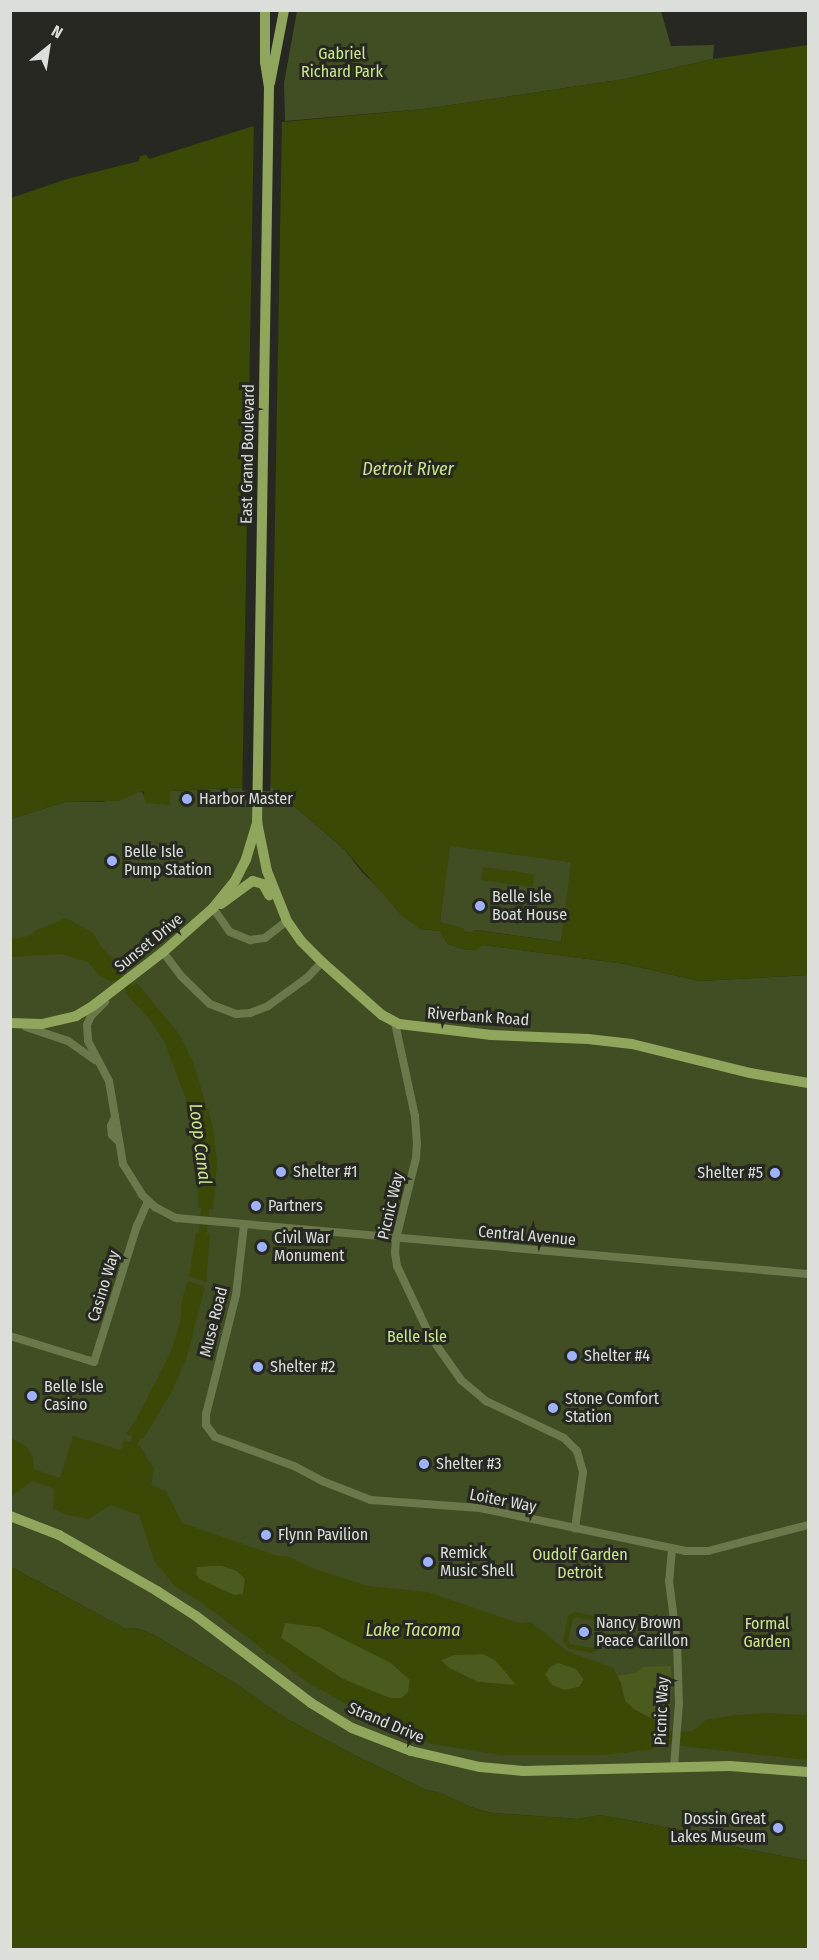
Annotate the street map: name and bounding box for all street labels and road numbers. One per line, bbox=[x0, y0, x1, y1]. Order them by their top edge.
street label: East Grand Boulevard bbox=[237, 384, 259, 524]
street label: Sunset Drive bbox=[111, 910, 187, 976]
street label: Riverbank Road bbox=[426, 1004, 530, 1030]
street label: Picnic Way bbox=[374, 1170, 408, 1242]
street label: Central Avenue bbox=[477, 1222, 577, 1250]
street label: Casino Way bbox=[84, 1248, 124, 1324]
street label: Muse Road bbox=[196, 1285, 232, 1359]
street label: Loiter Way bbox=[468, 1485, 538, 1517]
street label: Picnic Way bbox=[651, 1676, 673, 1746]
street label: Strand Drive bbox=[345, 1698, 427, 1748]

